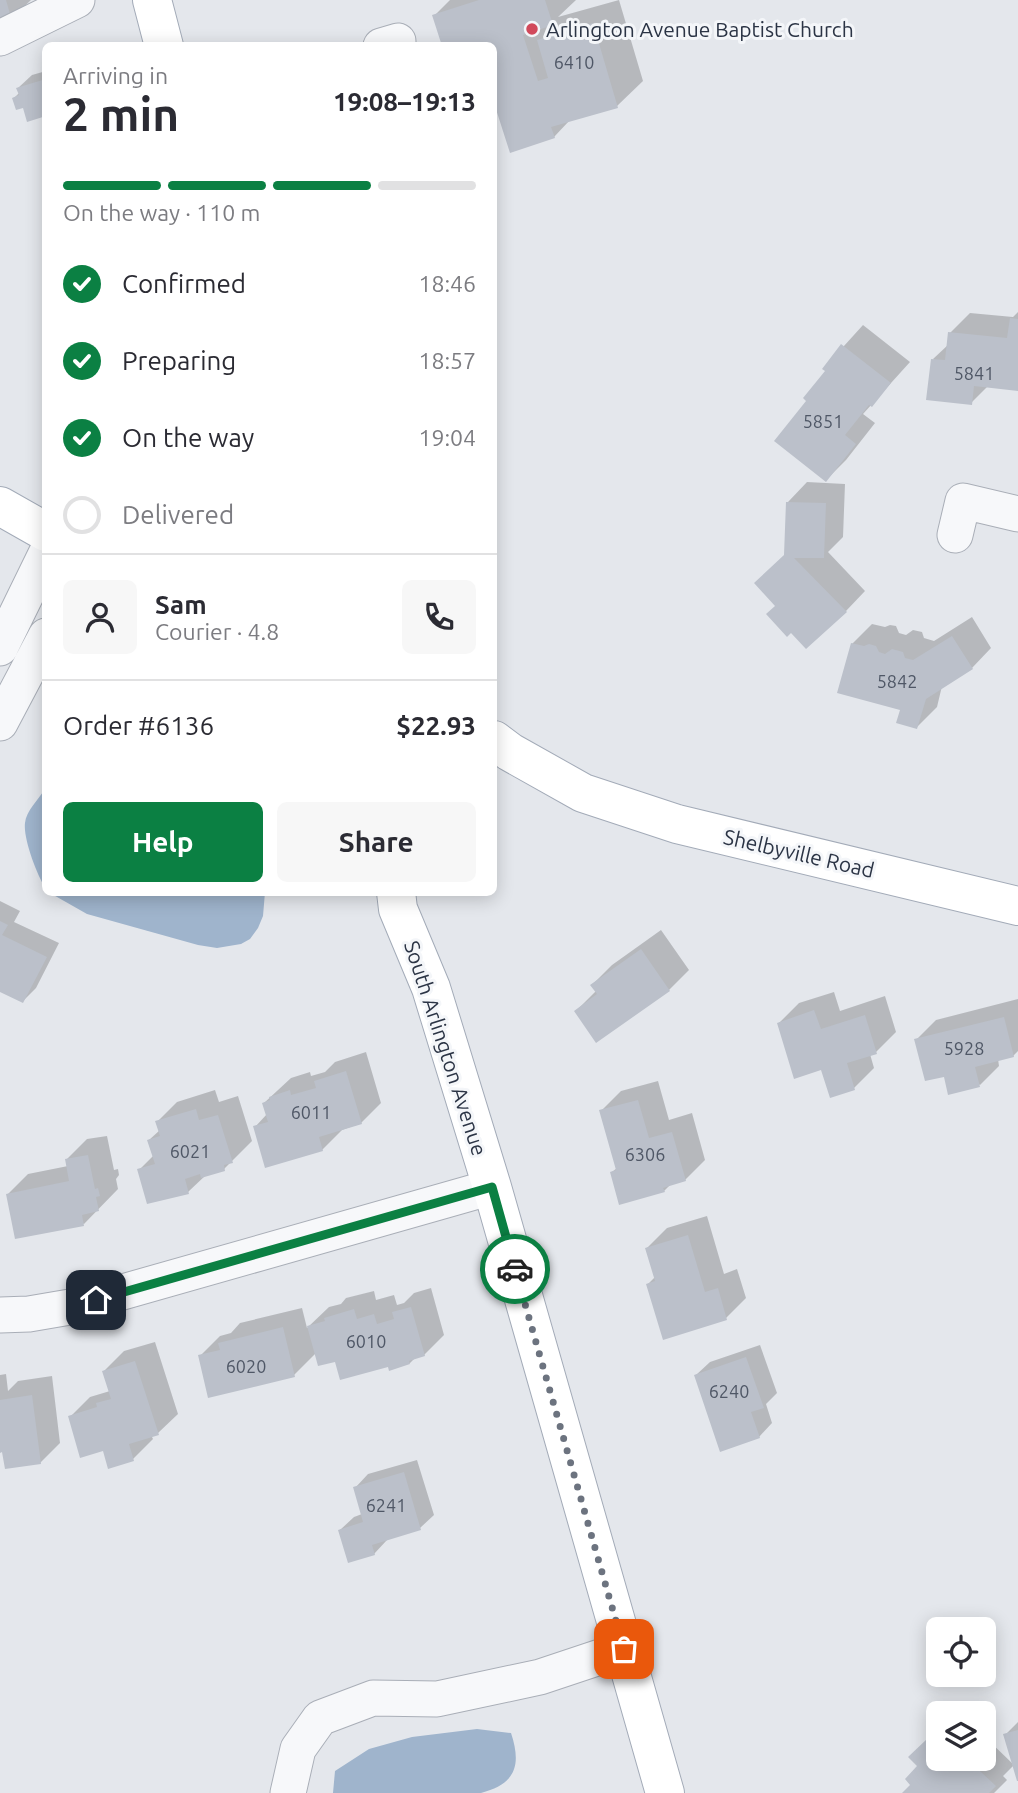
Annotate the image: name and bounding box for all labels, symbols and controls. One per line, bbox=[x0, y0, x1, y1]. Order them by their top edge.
place label: Arlington Avenue Baptist Church bbox=[546, 17, 854, 41]
marker: Arlington Avenue Baptist Church bbox=[524, 21, 540, 37]
house number: 6410 bbox=[554, 52, 594, 72]
text: Arriving in bbox=[63, 63, 168, 88]
text: 19:08–19:13 bbox=[333, 87, 476, 116]
text: 2 min bbox=[63, 88, 179, 140]
text: On the way · 110 m bbox=[63, 200, 260, 225]
icon: check bbox=[63, 265, 101, 303]
text: Confirmed bbox=[122, 269, 246, 298]
text: 18:46 bbox=[418, 271, 476, 296]
icon: check bbox=[63, 342, 101, 380]
text: Preparing bbox=[122, 346, 236, 375]
text: 18:57 bbox=[418, 348, 476, 373]
house number: 5841 bbox=[954, 363, 994, 383]
house number: 5851 bbox=[803, 411, 843, 431]
icon: check bbox=[63, 419, 101, 457]
text: On the way bbox=[122, 423, 254, 452]
text: 19:04 bbox=[418, 425, 476, 450]
text: Delivered bbox=[122, 500, 234, 529]
button: person bbox=[63, 580, 137, 654]
button: phone bbox=[402, 580, 476, 654]
text: Sam bbox=[155, 590, 207, 619]
text: Courier · 4.8 bbox=[155, 619, 279, 644]
house number: 5842 bbox=[877, 671, 917, 691]
text: Order #6136 bbox=[63, 711, 214, 740]
text: $22.93 bbox=[396, 711, 476, 740]
button: Help bbox=[63, 802, 263, 882]
button: Share bbox=[277, 802, 476, 882]
street label: Shelbyville Road bbox=[721, 824, 877, 882]
street label: South Arlington Avenue bbox=[400, 937, 492, 1159]
house number: 5928 bbox=[944, 1038, 984, 1058]
house number: 6011 bbox=[291, 1102, 331, 1122]
house number: 6021 bbox=[170, 1141, 210, 1161]
house number: 6306 bbox=[625, 1144, 665, 1164]
courier bbox=[480, 1234, 550, 1304]
icon: car bbox=[496, 1250, 534, 1288]
pin bbox=[66, 1270, 126, 1330]
icon: home bbox=[77, 1281, 115, 1319]
house number: 6010 bbox=[346, 1331, 386, 1351]
house number: 6020 bbox=[226, 1356, 266, 1376]
house number: 6240 bbox=[709, 1381, 749, 1401]
house number: 6241 bbox=[366, 1495, 406, 1515]
map controls bbox=[926, 1617, 996, 1771]
button: locate bbox=[926, 1617, 996, 1687]
pin bbox=[594, 1619, 654, 1679]
icon: bag bbox=[605, 1630, 643, 1668]
button: layers bbox=[926, 1701, 996, 1771]

